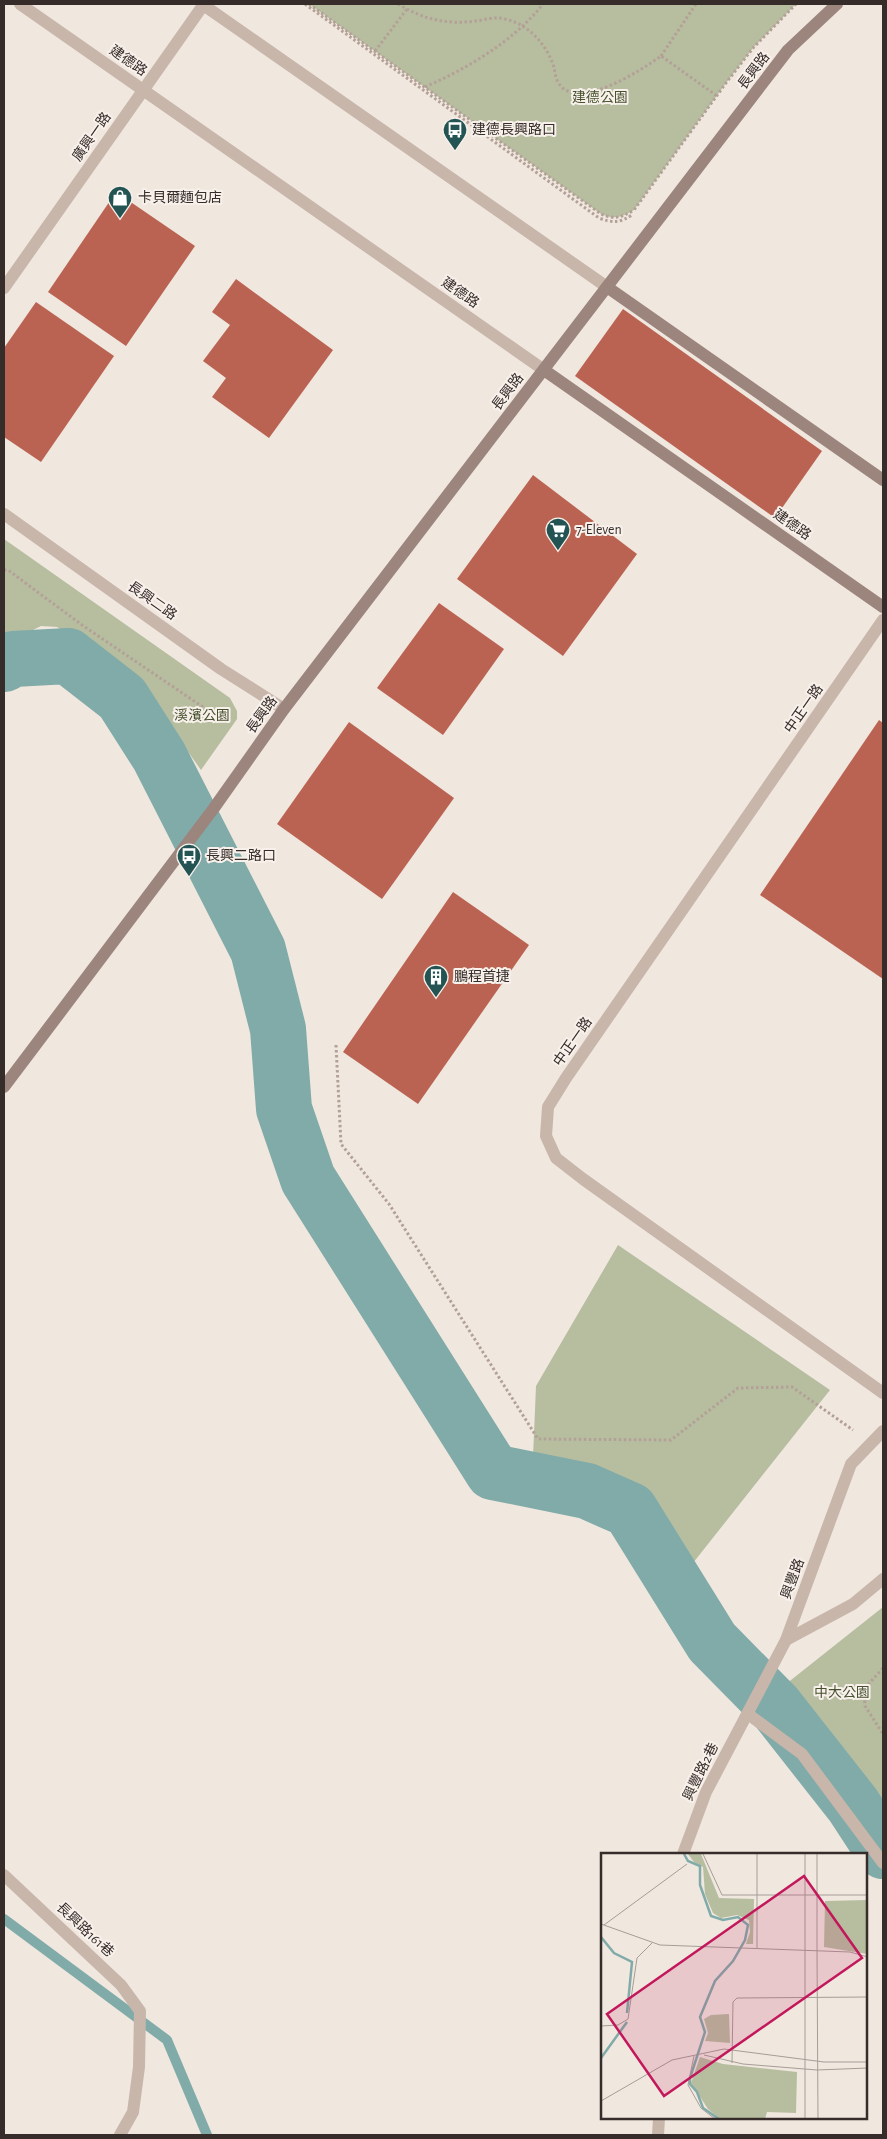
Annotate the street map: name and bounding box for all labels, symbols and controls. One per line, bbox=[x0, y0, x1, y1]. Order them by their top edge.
street label: 建德路 bbox=[107, 42, 150, 79]
street label: 長興路 bbox=[735, 49, 772, 92]
park label: 建德公園 bbox=[572, 89, 628, 105]
street label: 廣興一路 bbox=[69, 109, 114, 164]
bus stop icon: 建德長興路口 bbox=[442, 117, 468, 151]
place label: 建德長興路口 bbox=[472, 121, 556, 137]
shop icon: 卡貝爾麵包店 bbox=[107, 185, 133, 219]
place label: 卡貝爾麵包店 bbox=[138, 190, 222, 205]
street label: 建德路 bbox=[439, 274, 482, 311]
street label: 長興路 bbox=[489, 370, 526, 413]
street label: 建德路 bbox=[771, 506, 814, 543]
supermarket icon: 7-Eleven bbox=[545, 517, 571, 551]
place label: 7-Eleven bbox=[576, 523, 622, 537]
street label: 長興二路 bbox=[125, 578, 180, 623]
street label: 中正一路 bbox=[781, 681, 826, 736]
street label: 長興路 bbox=[243, 693, 280, 736]
park label: 溪濱公園 bbox=[174, 708, 230, 723]
bus stop icon: 長興二路口 bbox=[176, 843, 202, 877]
place label: 長興二路口 bbox=[206, 848, 276, 863]
building icon: 鵬程首捷 bbox=[423, 964, 449, 998]
place label: 鵬程首捷 bbox=[454, 969, 510, 984]
street label: 中正一路 bbox=[550, 1014, 595, 1069]
street label: 興豐路 bbox=[778, 1557, 807, 1601]
park label: 中大公園 bbox=[814, 1685, 870, 1700]
street label: 興豐路2巷 bbox=[680, 1740, 721, 1803]
inset map bbox=[601, 1853, 867, 2119]
street label: 長興路161巷 bbox=[54, 1900, 117, 1960]

